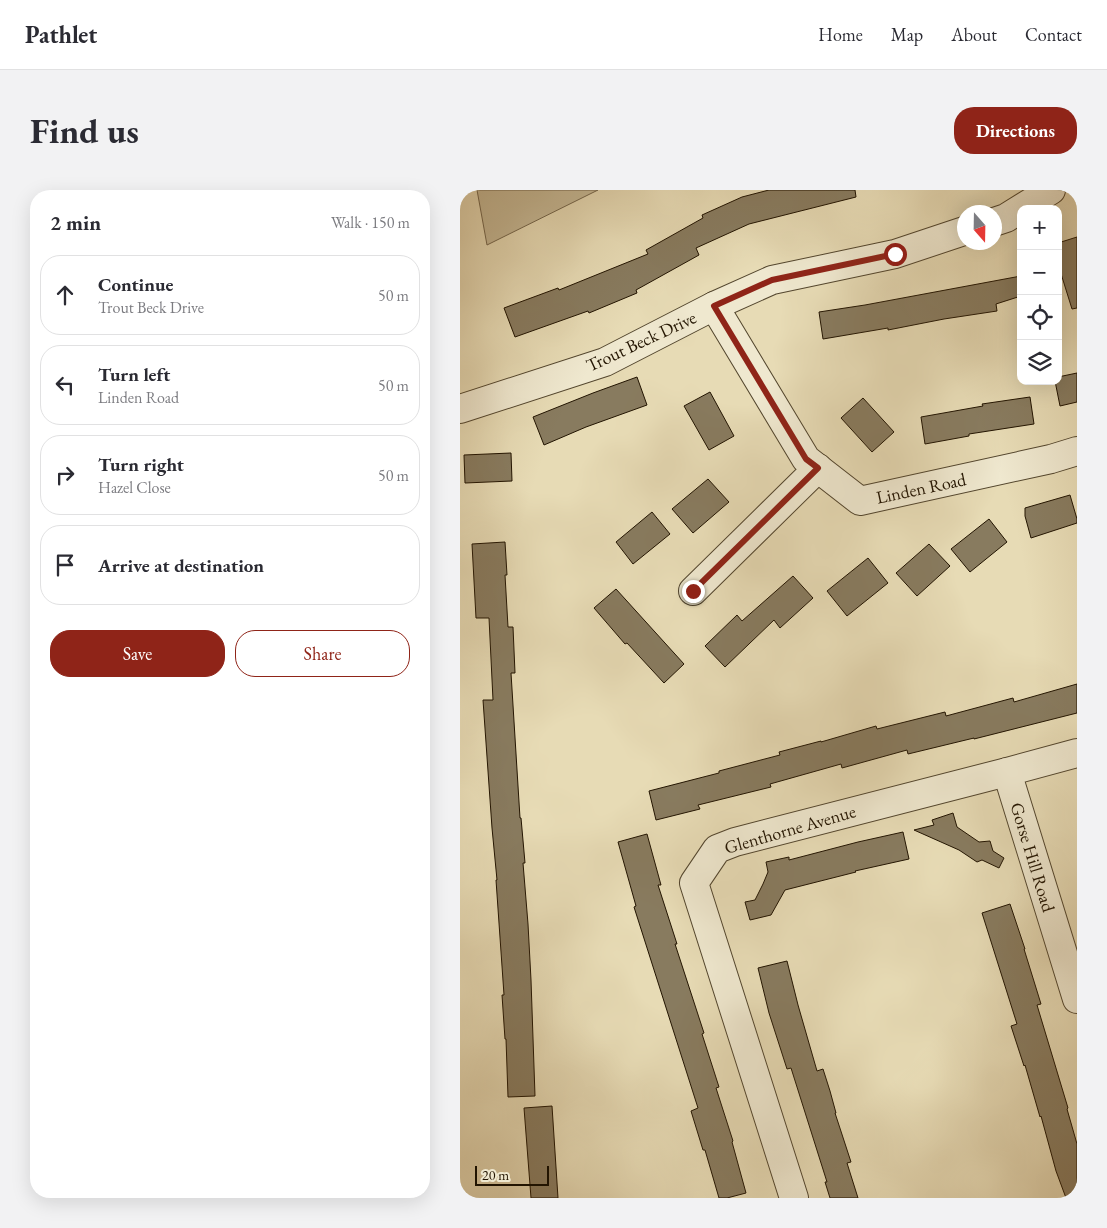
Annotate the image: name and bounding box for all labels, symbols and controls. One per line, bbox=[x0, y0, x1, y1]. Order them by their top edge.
text: Pathlet bbox=[25, 19, 97, 50]
text: Home bbox=[818, 23, 863, 46]
text: Map bbox=[891, 23, 923, 46]
text: About bbox=[951, 23, 997, 46]
text: Contact bbox=[1025, 23, 1082, 46]
button: Directions bbox=[954, 107, 1077, 154]
text: Find us bbox=[30, 108, 139, 153]
north arrow bbox=[957, 205, 1002, 250]
map controls bbox=[1017, 205, 1062, 385]
button: + bbox=[1017, 205, 1062, 250]
text: 2 min bbox=[50, 209, 101, 236]
text: Walk · 150 m bbox=[331, 212, 410, 233]
route start bbox=[884, 243, 907, 266]
button: − bbox=[1017, 250, 1062, 295]
text: Continue bbox=[98, 272, 173, 297]
icon: ahead bbox=[51, 281, 79, 309]
text: 50 m bbox=[378, 285, 409, 306]
button: locate bbox=[1017, 295, 1062, 340]
text: Trout Beck Drive bbox=[98, 297, 204, 318]
street label: Trout Beck Drive bbox=[582, 305, 700, 377]
button: layers bbox=[1017, 340, 1062, 385]
text: Turn left bbox=[98, 362, 170, 387]
icon: left bbox=[51, 371, 79, 399]
text: 50 m bbox=[378, 375, 409, 396]
text: Linden Road bbox=[98, 387, 179, 408]
text: Turn right bbox=[98, 452, 184, 477]
icon: right bbox=[51, 461, 79, 489]
text: 50 m bbox=[378, 465, 409, 486]
street label: Linden Road bbox=[874, 467, 969, 509]
text: Hazel Close bbox=[98, 477, 171, 498]
icon: arrive bbox=[51, 551, 79, 579]
text: Arrive at destination bbox=[98, 553, 264, 578]
route end bbox=[682, 580, 705, 603]
button: Save bbox=[50, 630, 225, 677]
button: Share bbox=[235, 630, 410, 677]
street label: Glenthorne Avenue bbox=[722, 799, 858, 859]
street label: Gorse Hill Road bbox=[1005, 799, 1061, 915]
scale bar bbox=[475, 1163, 549, 1186]
text: 20 m bbox=[482, 1166, 509, 1184]

